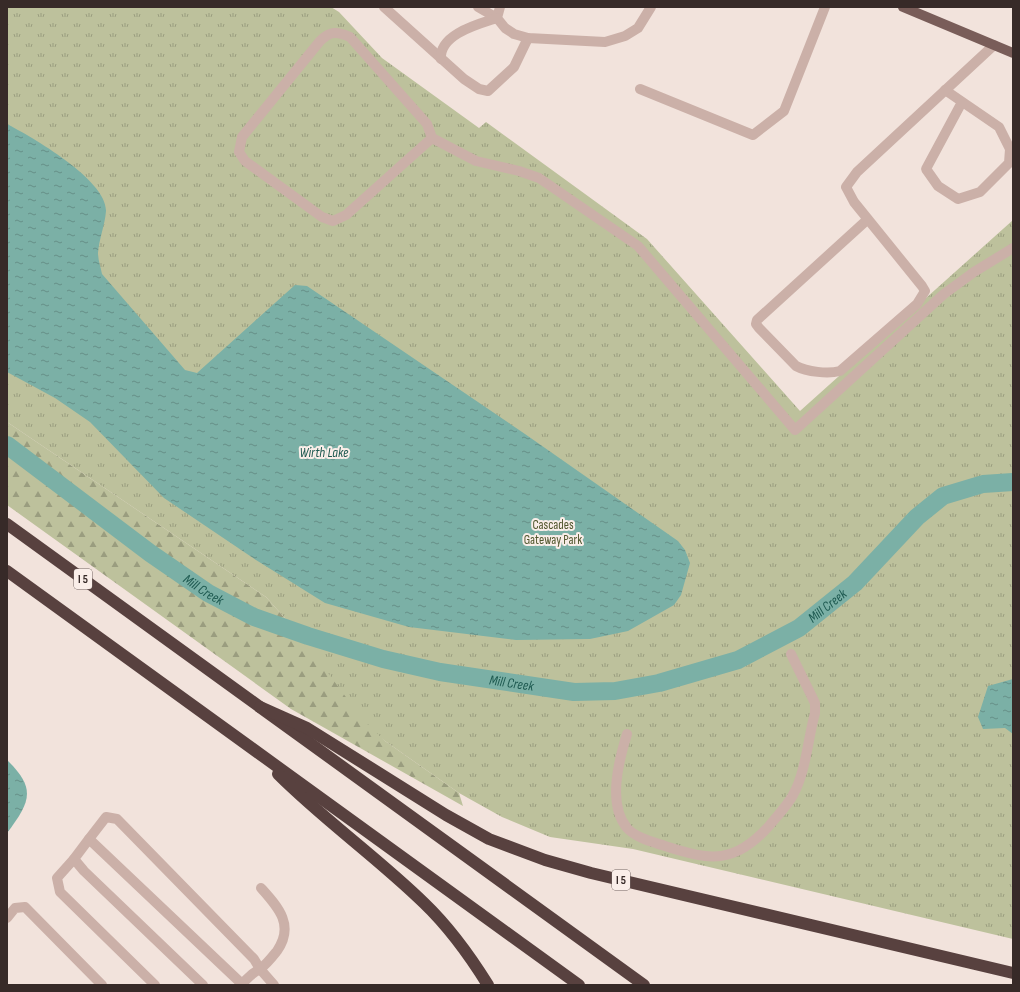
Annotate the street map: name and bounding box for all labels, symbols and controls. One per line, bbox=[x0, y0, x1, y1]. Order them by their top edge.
water label: Wirth Lake bbox=[300, 444, 349, 461]
park label: Cascades Gateway Park bbox=[524, 517, 582, 548]
road number: I 5 bbox=[74, 569, 92, 589]
water label: Mill Creek bbox=[180, 570, 227, 609]
water label: Mill Creek bbox=[804, 584, 850, 626]
water label: Mill Creek bbox=[488, 671, 536, 694]
road number: I 5 bbox=[612, 870, 630, 890]

